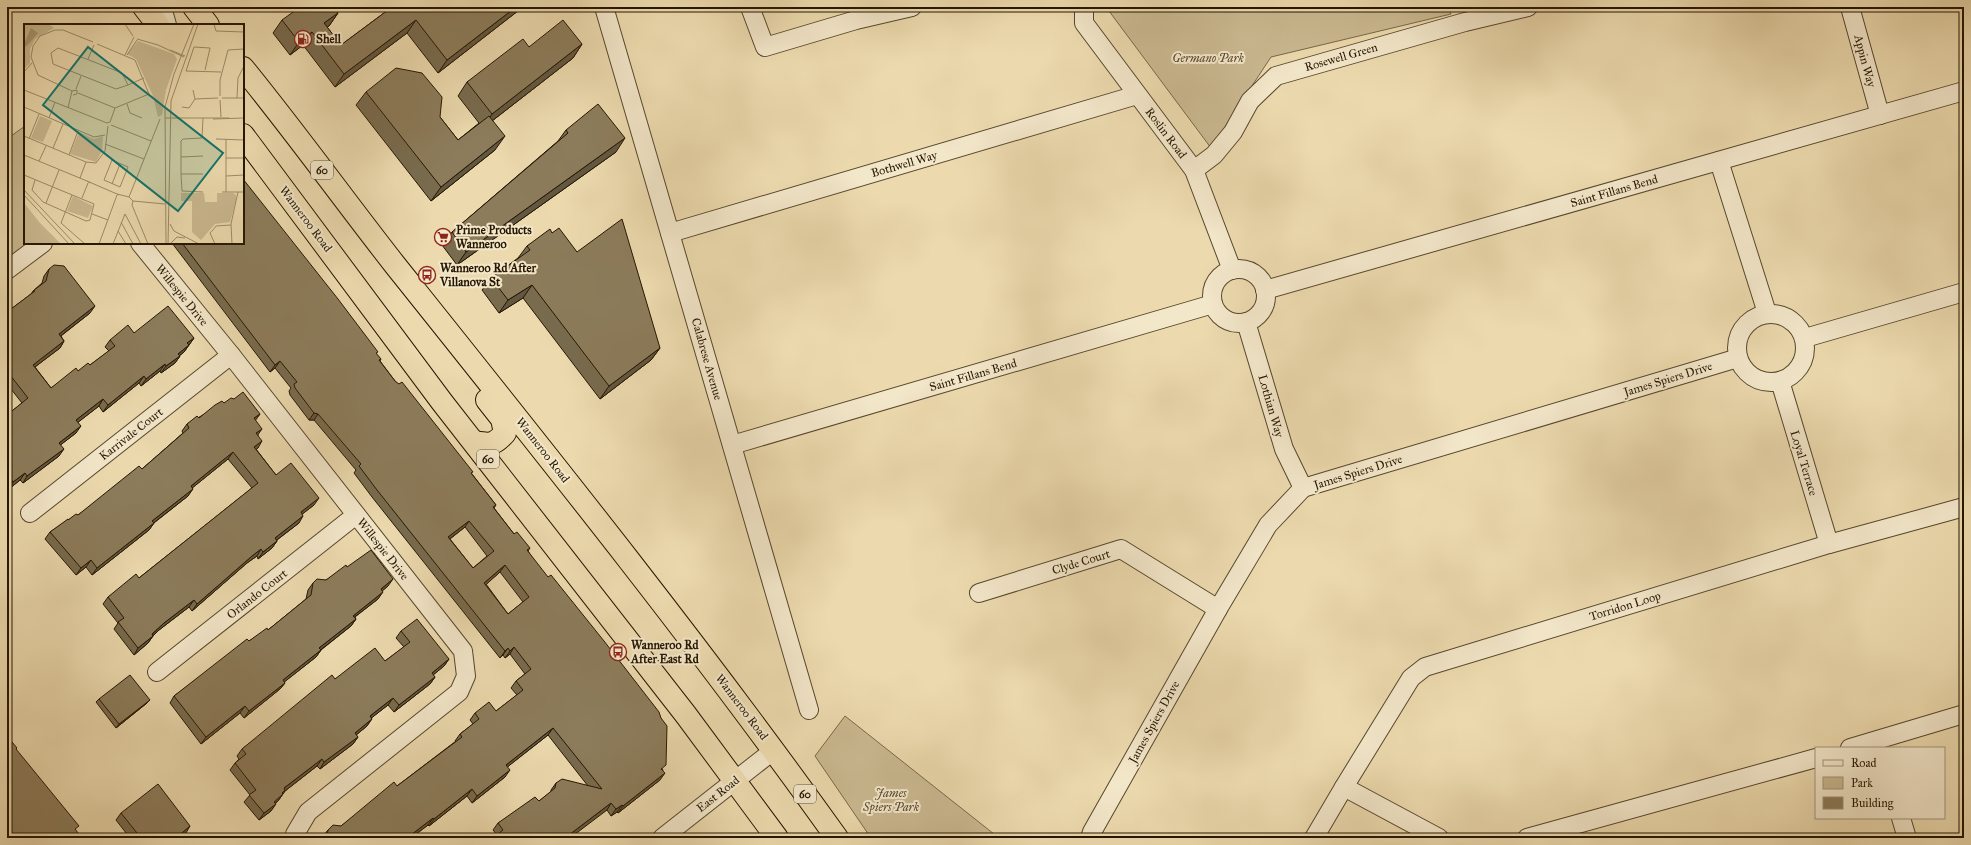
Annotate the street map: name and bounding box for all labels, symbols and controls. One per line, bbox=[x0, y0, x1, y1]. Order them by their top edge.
inset map bbox=[24, 24, 244, 244]
fuel station icon: Shell bbox=[293, 29, 313, 49]
place label: Shell bbox=[316, 32, 342, 46]
street label: Appin Way bbox=[1851, 32, 1879, 89]
street label: Rosewell Green bbox=[1303, 40, 1380, 74]
park label: Germano Park bbox=[1172, 51, 1244, 65]
street label: Roslin Road bbox=[1142, 105, 1190, 161]
street label: Bothwell Way bbox=[869, 148, 939, 180]
road number: 60 bbox=[311, 161, 333, 179]
street label: Saint Fillans Bend bbox=[1569, 172, 1659, 210]
street label: Wanneroo Road bbox=[277, 183, 335, 255]
place label: Prime Products Wanneroo bbox=[456, 223, 532, 251]
supermarket icon: Prime Products Wanneroo bbox=[433, 227, 453, 247]
street label: Willespie Drive bbox=[153, 261, 211, 329]
place label: Wanneroo Rd After Villanova St bbox=[439, 261, 537, 289]
bus stop icon: Wanneroo Rd After Villanova St bbox=[417, 265, 437, 285]
street label: Calabrese Avenue bbox=[689, 316, 725, 402]
street label: Saint Fillans Bend bbox=[928, 356, 1018, 394]
street label: James Spiers Drive bbox=[1620, 359, 1714, 401]
street label: Lothian Way bbox=[1255, 373, 1287, 439]
street label: Karrivale Court bbox=[96, 404, 166, 463]
street label: Wanneroo Road bbox=[513, 415, 573, 485]
street label: Loyal Terrace bbox=[1787, 429, 1821, 497]
road number: 60 bbox=[477, 450, 499, 468]
street label: James Spiers Drive bbox=[1310, 452, 1404, 494]
street label: Willespie Drive bbox=[354, 515, 412, 583]
street label: Clyde Court bbox=[1050, 546, 1112, 577]
street label: Orlando Court bbox=[224, 566, 291, 622]
street label: Torridon Loop bbox=[1588, 588, 1662, 624]
place label: Wanneroo Rd After East Rd bbox=[630, 638, 700, 666]
bus stop icon: Wanneroo Rd After East Rd bbox=[608, 642, 628, 662]
street label: Wanneroo Road bbox=[713, 671, 771, 743]
street label: James Spiers Drive bbox=[1125, 678, 1183, 768]
legend bbox=[1815, 747, 1945, 819]
text: Road bbox=[1851, 756, 1877, 770]
street label: East Road bbox=[694, 773, 742, 815]
text: Park bbox=[1851, 776, 1873, 790]
road number: 60 bbox=[794, 785, 816, 803]
park label: James Spiers Park bbox=[862, 786, 920, 815]
text: Building bbox=[1851, 796, 1894, 811]

